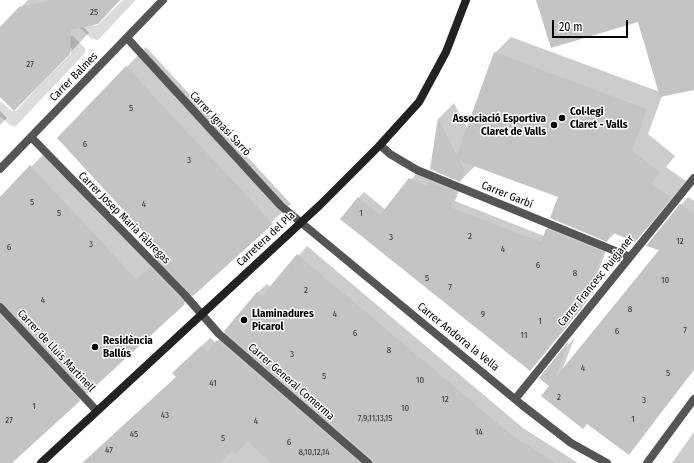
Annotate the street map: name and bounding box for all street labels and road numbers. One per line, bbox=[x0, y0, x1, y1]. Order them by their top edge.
street label: Carrer Balmes bbox=[47, 50, 101, 104]
street label: Carrer Ignasi Sarró bbox=[187, 89, 253, 159]
street label: Carrer Josep Maria Fàbregas bbox=[75, 169, 173, 267]
street label: Carrer Garbí bbox=[479, 179, 535, 211]
street label: Carretera del Pla bbox=[234, 209, 298, 269]
street label: Carrer Francesc Puigjaner bbox=[555, 233, 637, 329]
street label: Carrer Andorra la Vella bbox=[414, 300, 502, 374]
street label: Carrer de Lluís Martinell bbox=[14, 307, 98, 395]
street label: Carrer General Comerma bbox=[245, 341, 337, 423]

